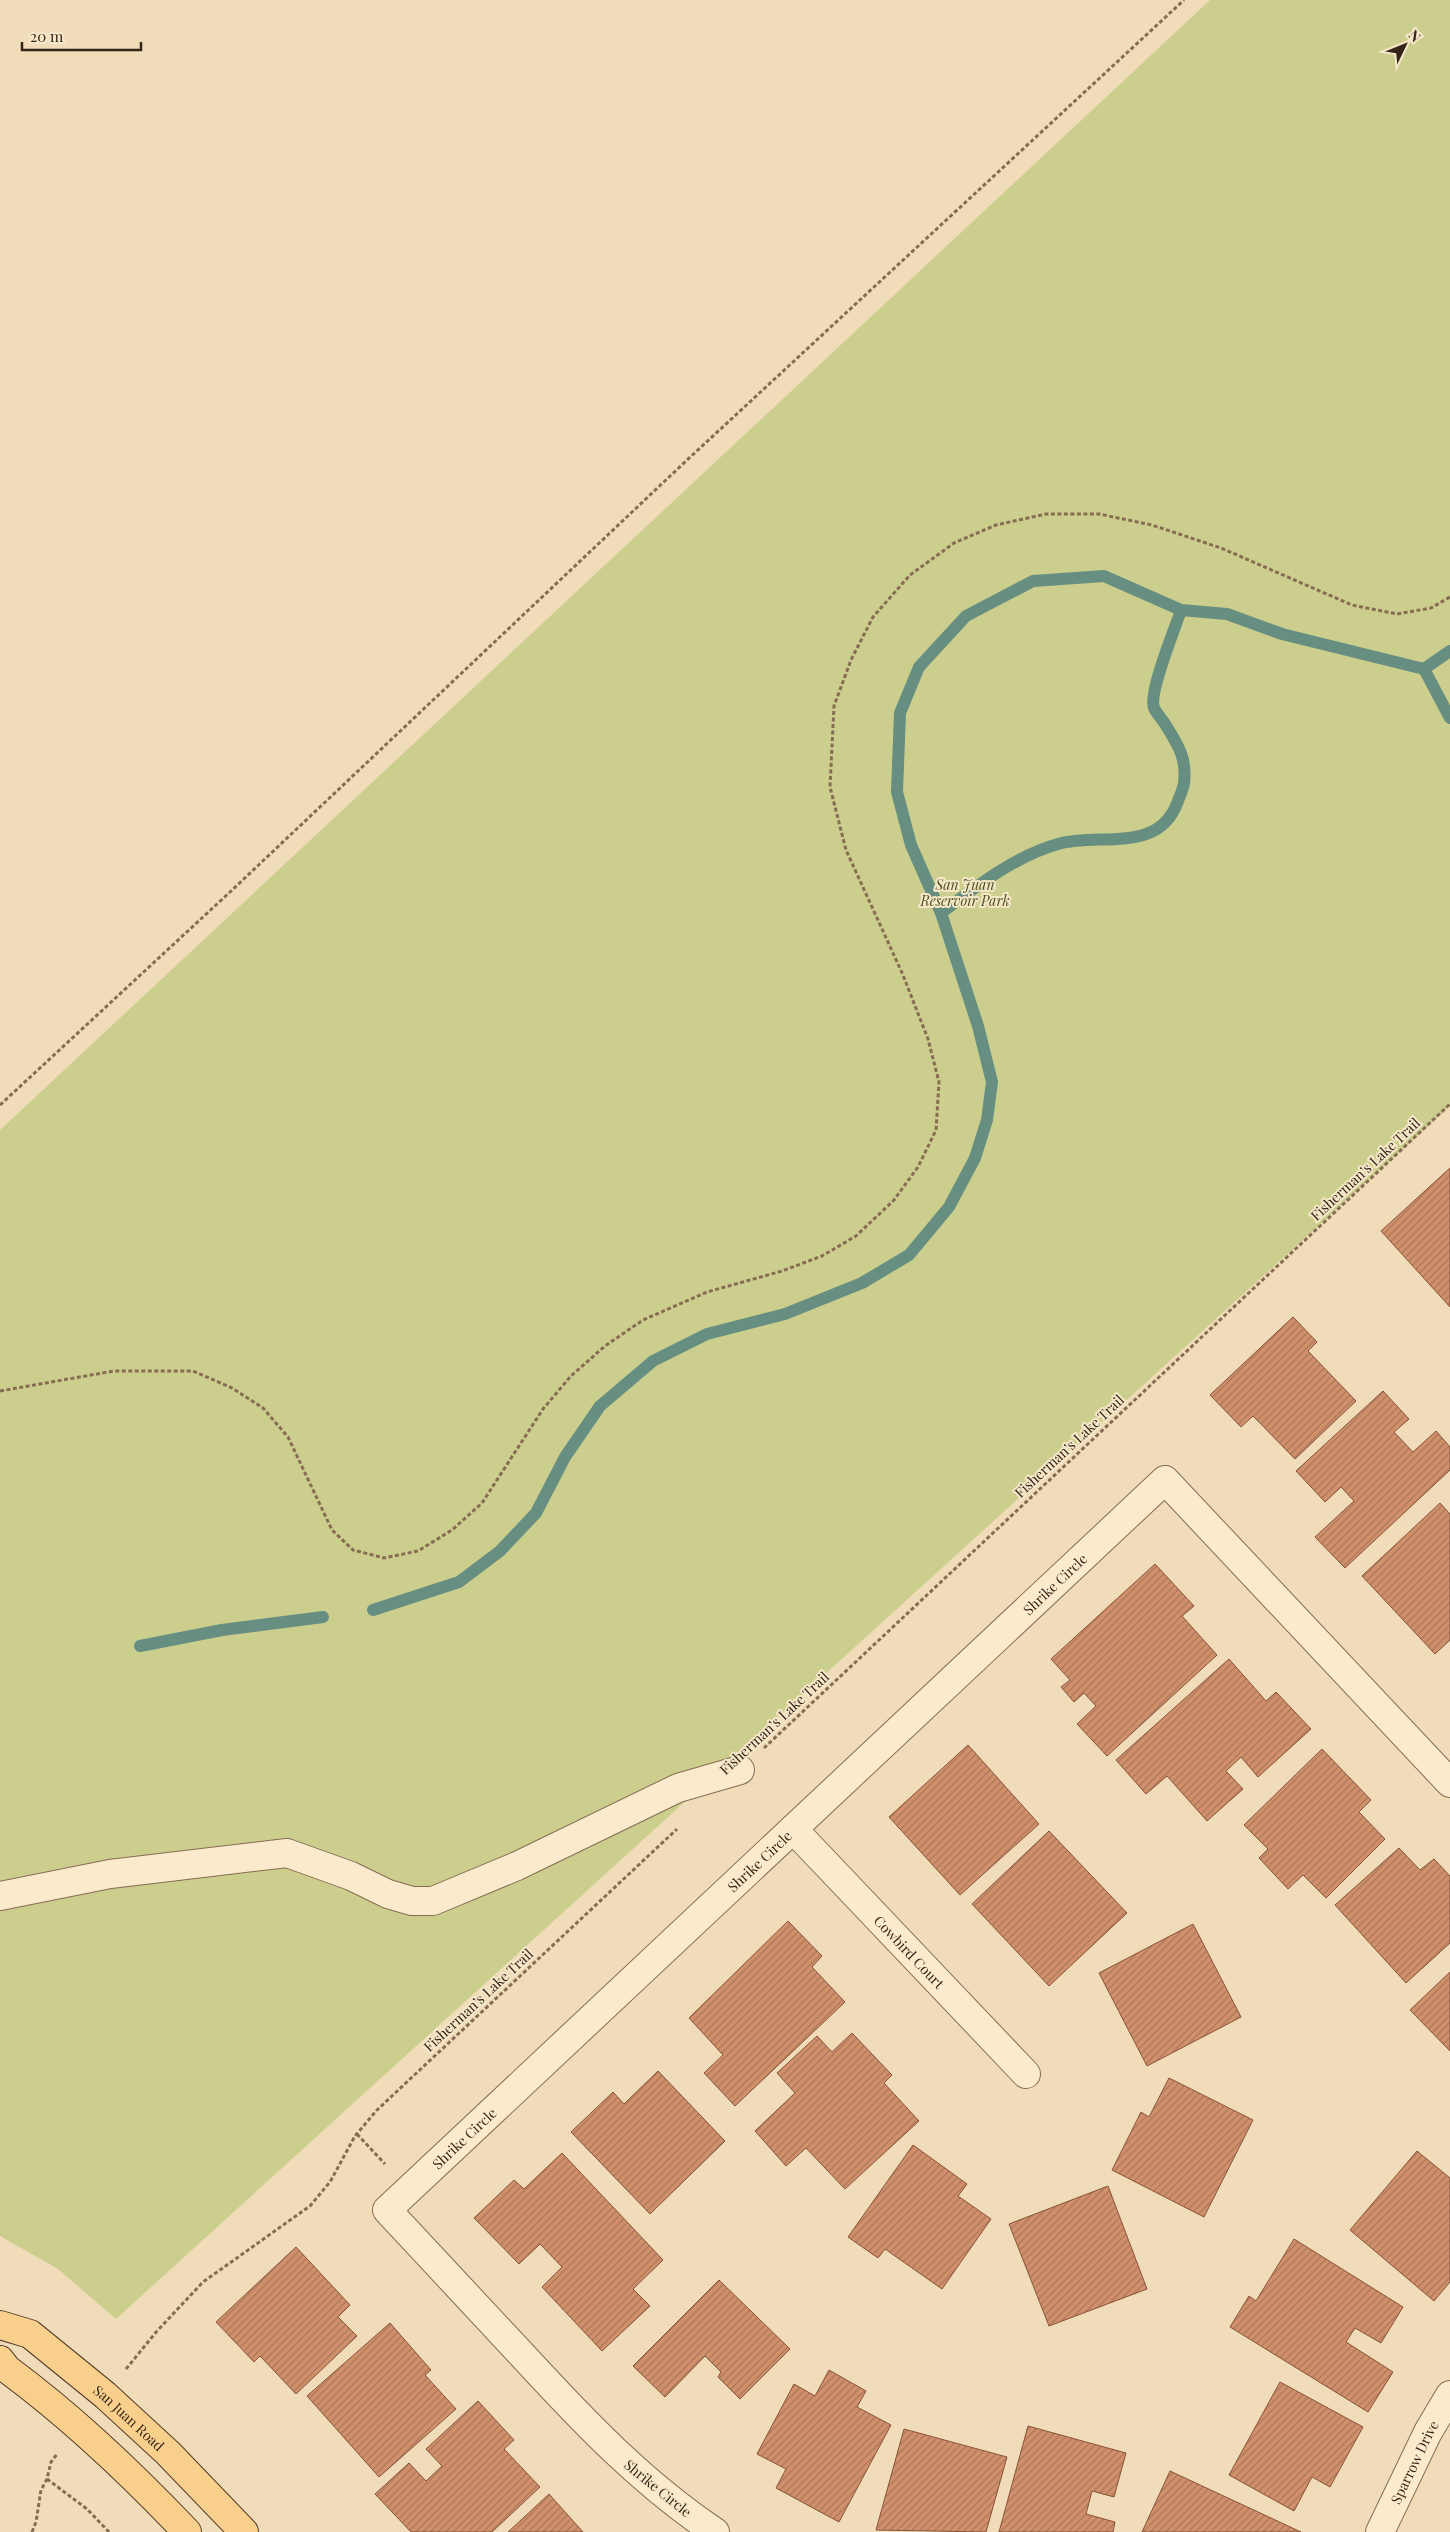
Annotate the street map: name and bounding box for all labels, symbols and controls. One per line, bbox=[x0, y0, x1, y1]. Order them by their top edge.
scale bar bbox=[22, 20, 141, 52]
north arrow bbox=[1380, 20, 1430, 70]
text: 20 m bbox=[30, 26, 64, 46]
text: N bbox=[1404, 26, 1425, 46]
park label: San Juan Reservoir Park bbox=[919, 875, 1010, 910]
street label: Fisherman’s Lake Trail bbox=[1306, 1113, 1424, 1225]
street label: Fisherman’s Lake Trail bbox=[1010, 1390, 1128, 1502]
street label: Shrike Circle bbox=[1018, 1549, 1091, 1618]
street label: Fisherman’s Lake Trail bbox=[715, 1667, 833, 1779]
street label: Shrike Circle bbox=[723, 1826, 795, 1896]
street label: Cowbird Court bbox=[870, 1911, 950, 1993]
street label: Fisherman’s Lake Trail bbox=[419, 1944, 537, 2056]
street label: Shrike Circle bbox=[428, 2103, 500, 2173]
street label: San Juan Road bbox=[90, 2380, 169, 2455]
street label: Sparrow Drive bbox=[1386, 2416, 1443, 2507]
street label: Shrike Circle bbox=[620, 2455, 696, 2521]

